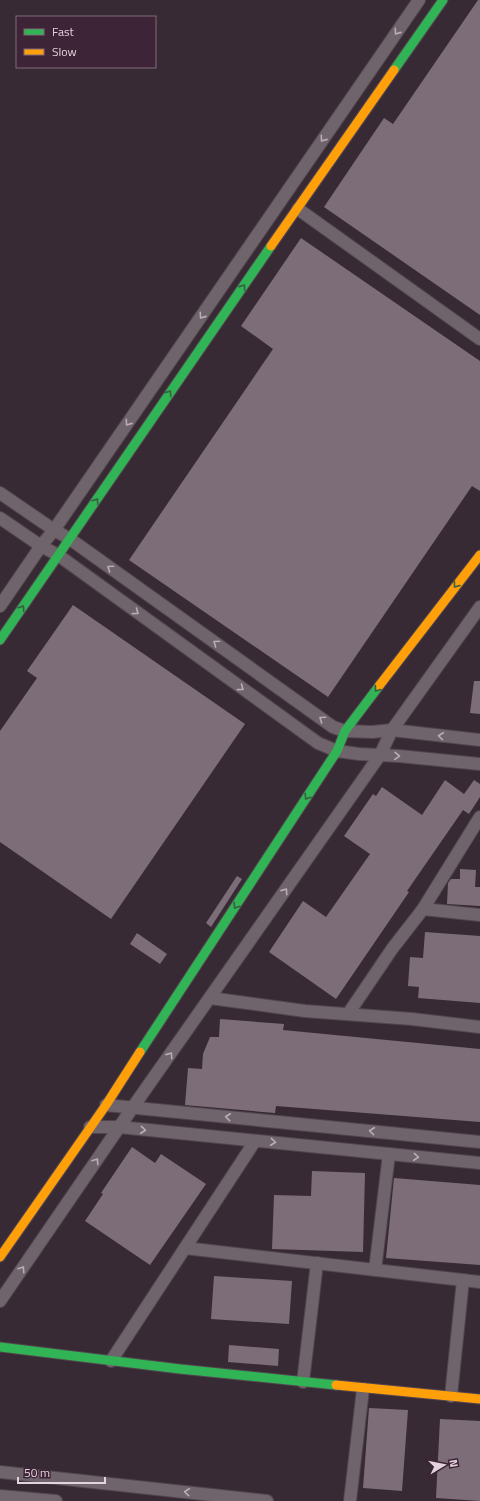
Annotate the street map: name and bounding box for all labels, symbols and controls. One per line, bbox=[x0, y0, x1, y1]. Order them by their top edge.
legend bbox=[16, 16, 156, 68]
text: Fast bbox=[52, 22, 75, 41]
one-way arrow bbox=[394, 28, 402, 35]
text: Slow bbox=[52, 42, 77, 61]
one-way arrow bbox=[320, 135, 328, 142]
one-way arrow bbox=[238, 284, 246, 291]
one-way arrow bbox=[200, 311, 207, 318]
one-way arrow bbox=[164, 391, 171, 398]
one-way arrow bbox=[126, 418, 133, 425]
one-way arrow bbox=[91, 498, 99, 505]
one-way arrow bbox=[108, 566, 115, 573]
one-way arrow bbox=[454, 581, 461, 588]
one-way arrow bbox=[17, 605, 25, 612]
one-way arrow bbox=[132, 607, 139, 615]
one-way arrow bbox=[214, 641, 221, 648]
one-way arrow bbox=[237, 683, 244, 690]
one-way arrow bbox=[375, 684, 382, 691]
one-way arrow bbox=[320, 717, 327, 724]
one-way arrow bbox=[438, 731, 444, 740]
one-way arrow bbox=[394, 752, 400, 760]
one-way arrow bbox=[304, 793, 312, 800]
one-way arrow bbox=[280, 888, 288, 895]
one-way arrow bbox=[233, 902, 241, 909]
one-way arrow bbox=[165, 1052, 173, 1059]
one-way arrow bbox=[225, 1112, 231, 1121]
one-way arrow bbox=[140, 1125, 146, 1134]
one-way arrow bbox=[369, 1127, 375, 1136]
one-way arrow bbox=[270, 1138, 276, 1147]
one-way arrow bbox=[413, 1152, 419, 1161]
one-way arrow bbox=[91, 1159, 98, 1166]
one-way arrow bbox=[17, 1266, 24, 1273]
north arrow bbox=[424, 1445, 464, 1485]
text: N bbox=[445, 1458, 462, 1468]
scale bar bbox=[18, 1459, 105, 1485]
text: 50 m bbox=[24, 1463, 50, 1482]
one-way arrow bbox=[184, 1488, 190, 1497]

